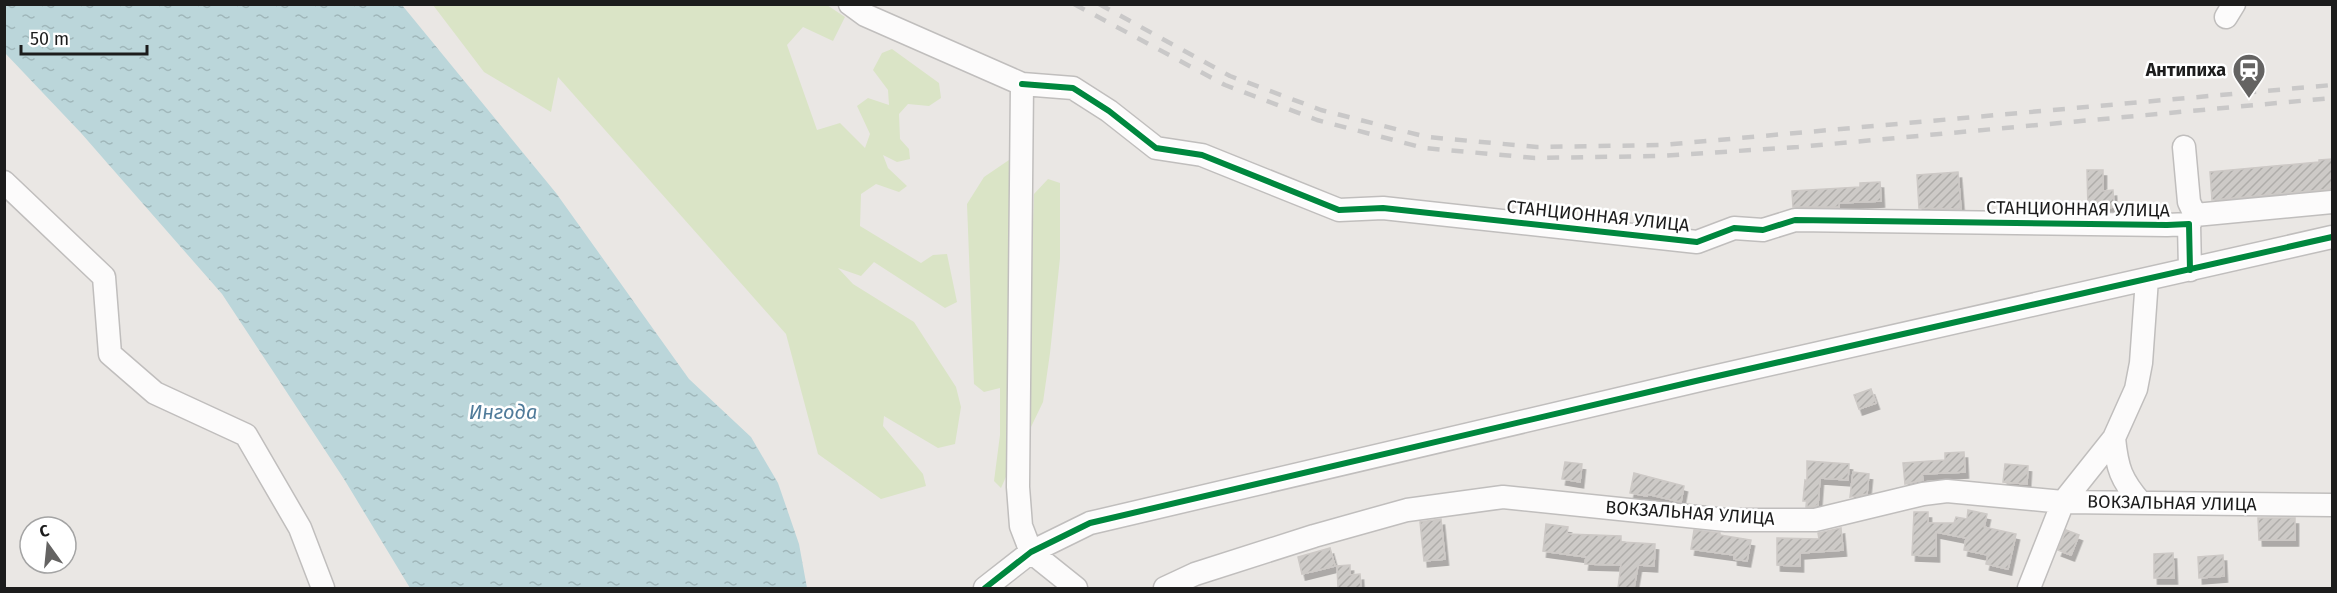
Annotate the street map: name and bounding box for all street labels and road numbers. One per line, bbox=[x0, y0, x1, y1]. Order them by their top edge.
street label: СТАНЦИОННАЯ УЛИЦА bbox=[1505, 195, 1691, 237]
street label: СТАНЦИОННАЯ УЛИЦА bbox=[1986, 196, 2171, 222]
street label: ВОКЗАЛЬНАЯ УЛИЦА bbox=[2087, 491, 2258, 515]
street label: ВОКЗАЛЬНАЯ УЛИЦА bbox=[1605, 496, 1776, 530]

